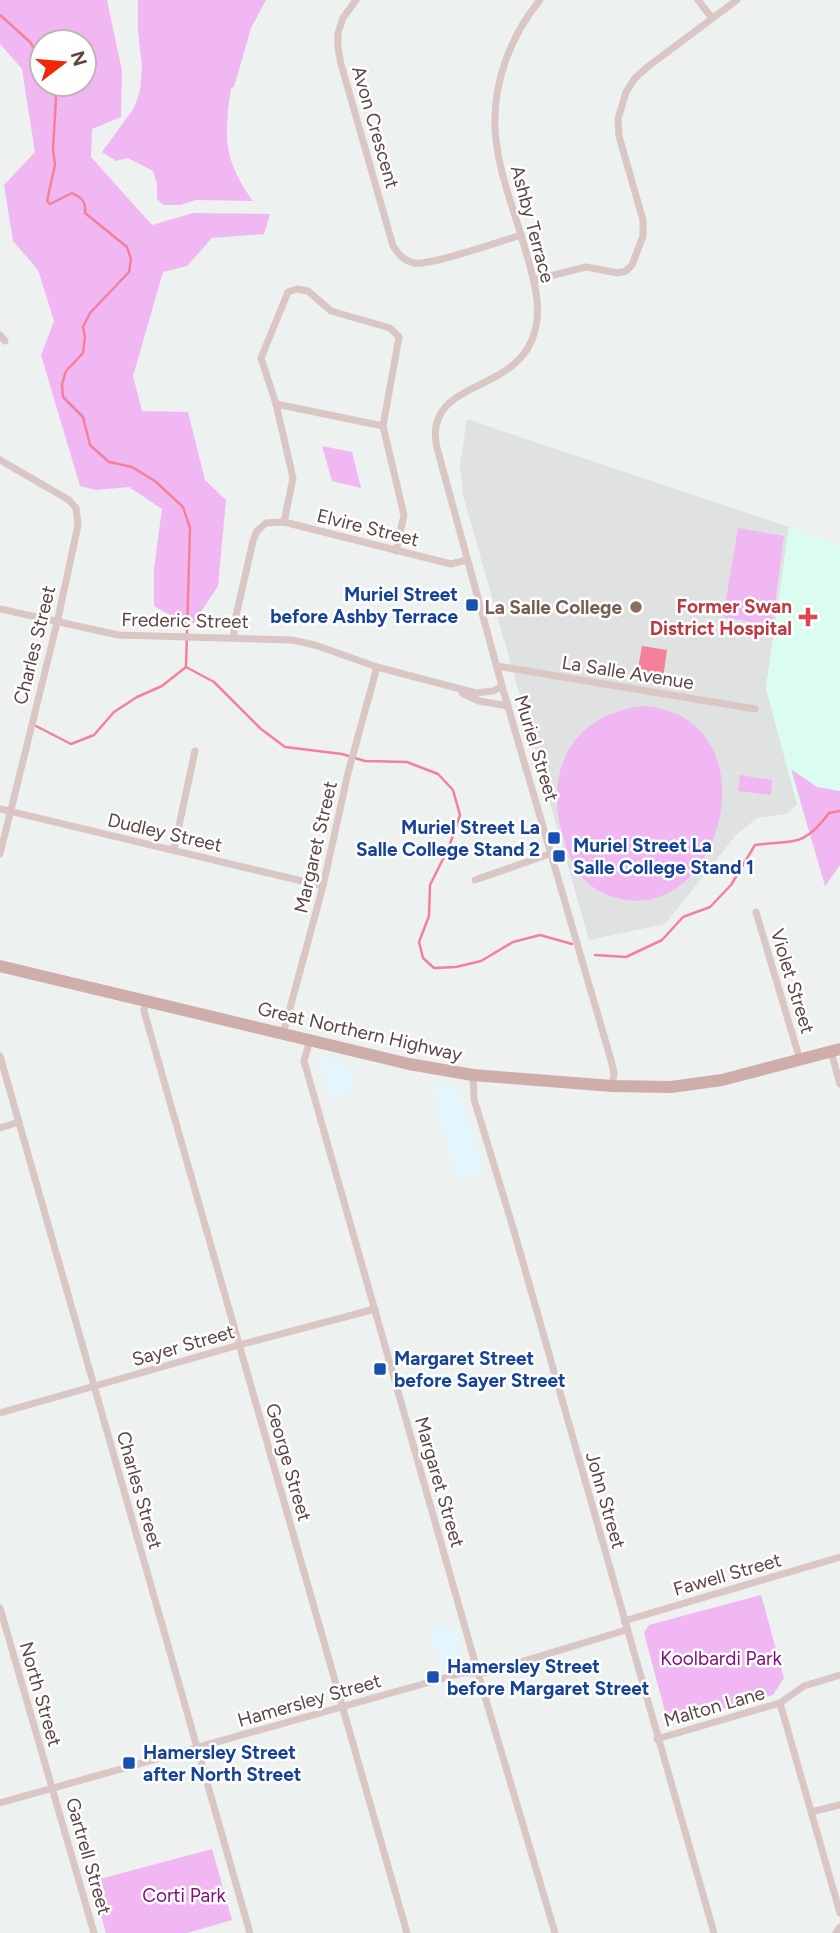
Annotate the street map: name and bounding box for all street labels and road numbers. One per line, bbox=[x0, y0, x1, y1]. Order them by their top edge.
street label: Avon Crescent bbox=[347, 63, 404, 191]
street label: Ashby Terrace bbox=[506, 163, 559, 285]
street label: Elvire Street bbox=[314, 504, 421, 551]
street label: Charles Street bbox=[9, 583, 60, 707]
street label: Frederic Street bbox=[121, 608, 249, 633]
street label: La Salle Avenue bbox=[560, 651, 696, 694]
street label: Muriel Street bbox=[509, 692, 564, 804]
street label: Margaret Street bbox=[289, 779, 342, 915]
street label: Dudley Street bbox=[105, 808, 224, 857]
street label: Violet Street bbox=[766, 926, 819, 1036]
street label: Great Northern Highway bbox=[255, 997, 464, 1066]
street label: Sayer Street bbox=[129, 1320, 237, 1371]
street label: George Street bbox=[261, 1400, 316, 1524]
street label: Margaret Street bbox=[410, 1414, 469, 1550]
street label: Charles Street bbox=[112, 1428, 167, 1552]
street label: John Street bbox=[581, 1449, 630, 1551]
street label: Fawell Street bbox=[671, 1548, 784, 1601]
street label: North Street bbox=[15, 1639, 66, 1749]
street label: Hamersley Street bbox=[235, 1669, 383, 1732]
street label: Malton Lane bbox=[661, 1681, 767, 1732]
street label: Gartrell Street bbox=[61, 1795, 116, 1917]

